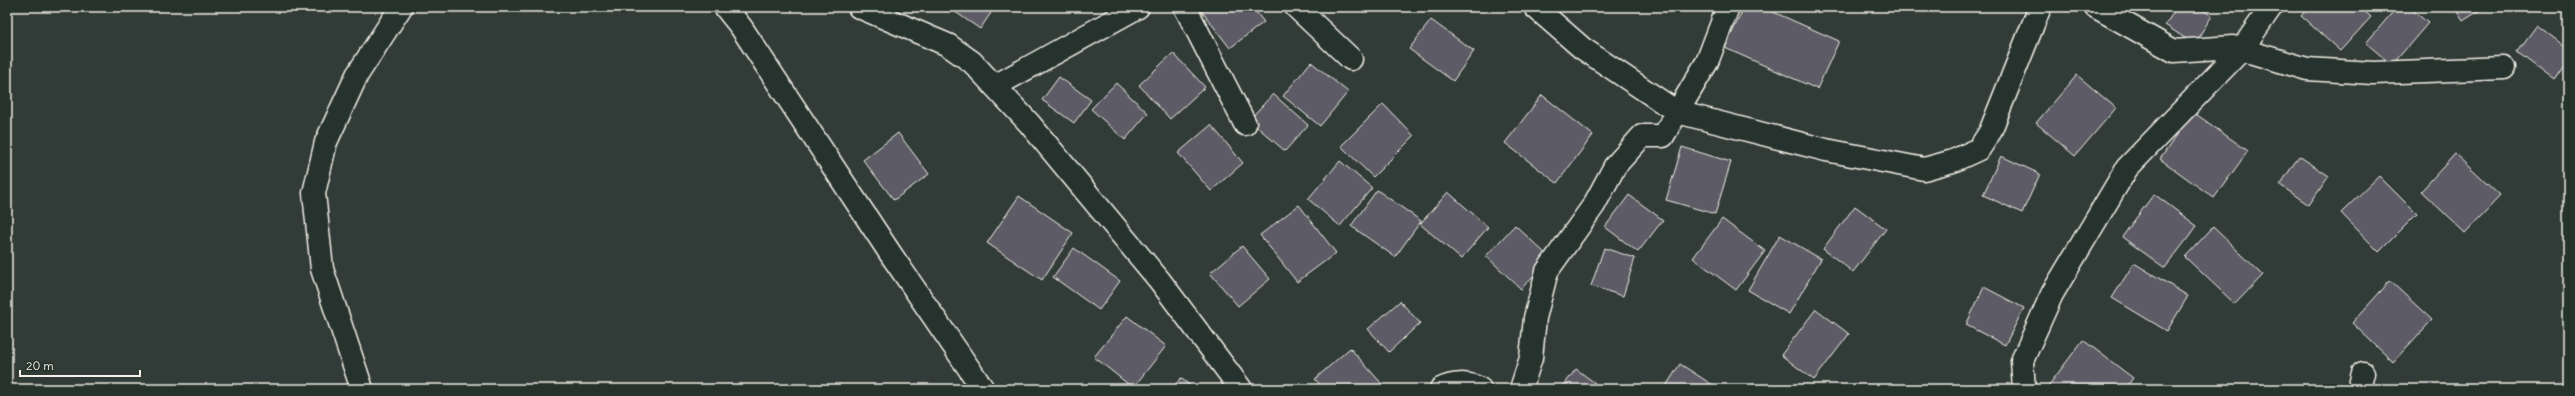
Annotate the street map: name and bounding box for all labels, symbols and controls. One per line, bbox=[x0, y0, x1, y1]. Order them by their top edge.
scale bar bbox=[20, 352, 140, 378]
text: 20 m bbox=[26, 358, 54, 373]

